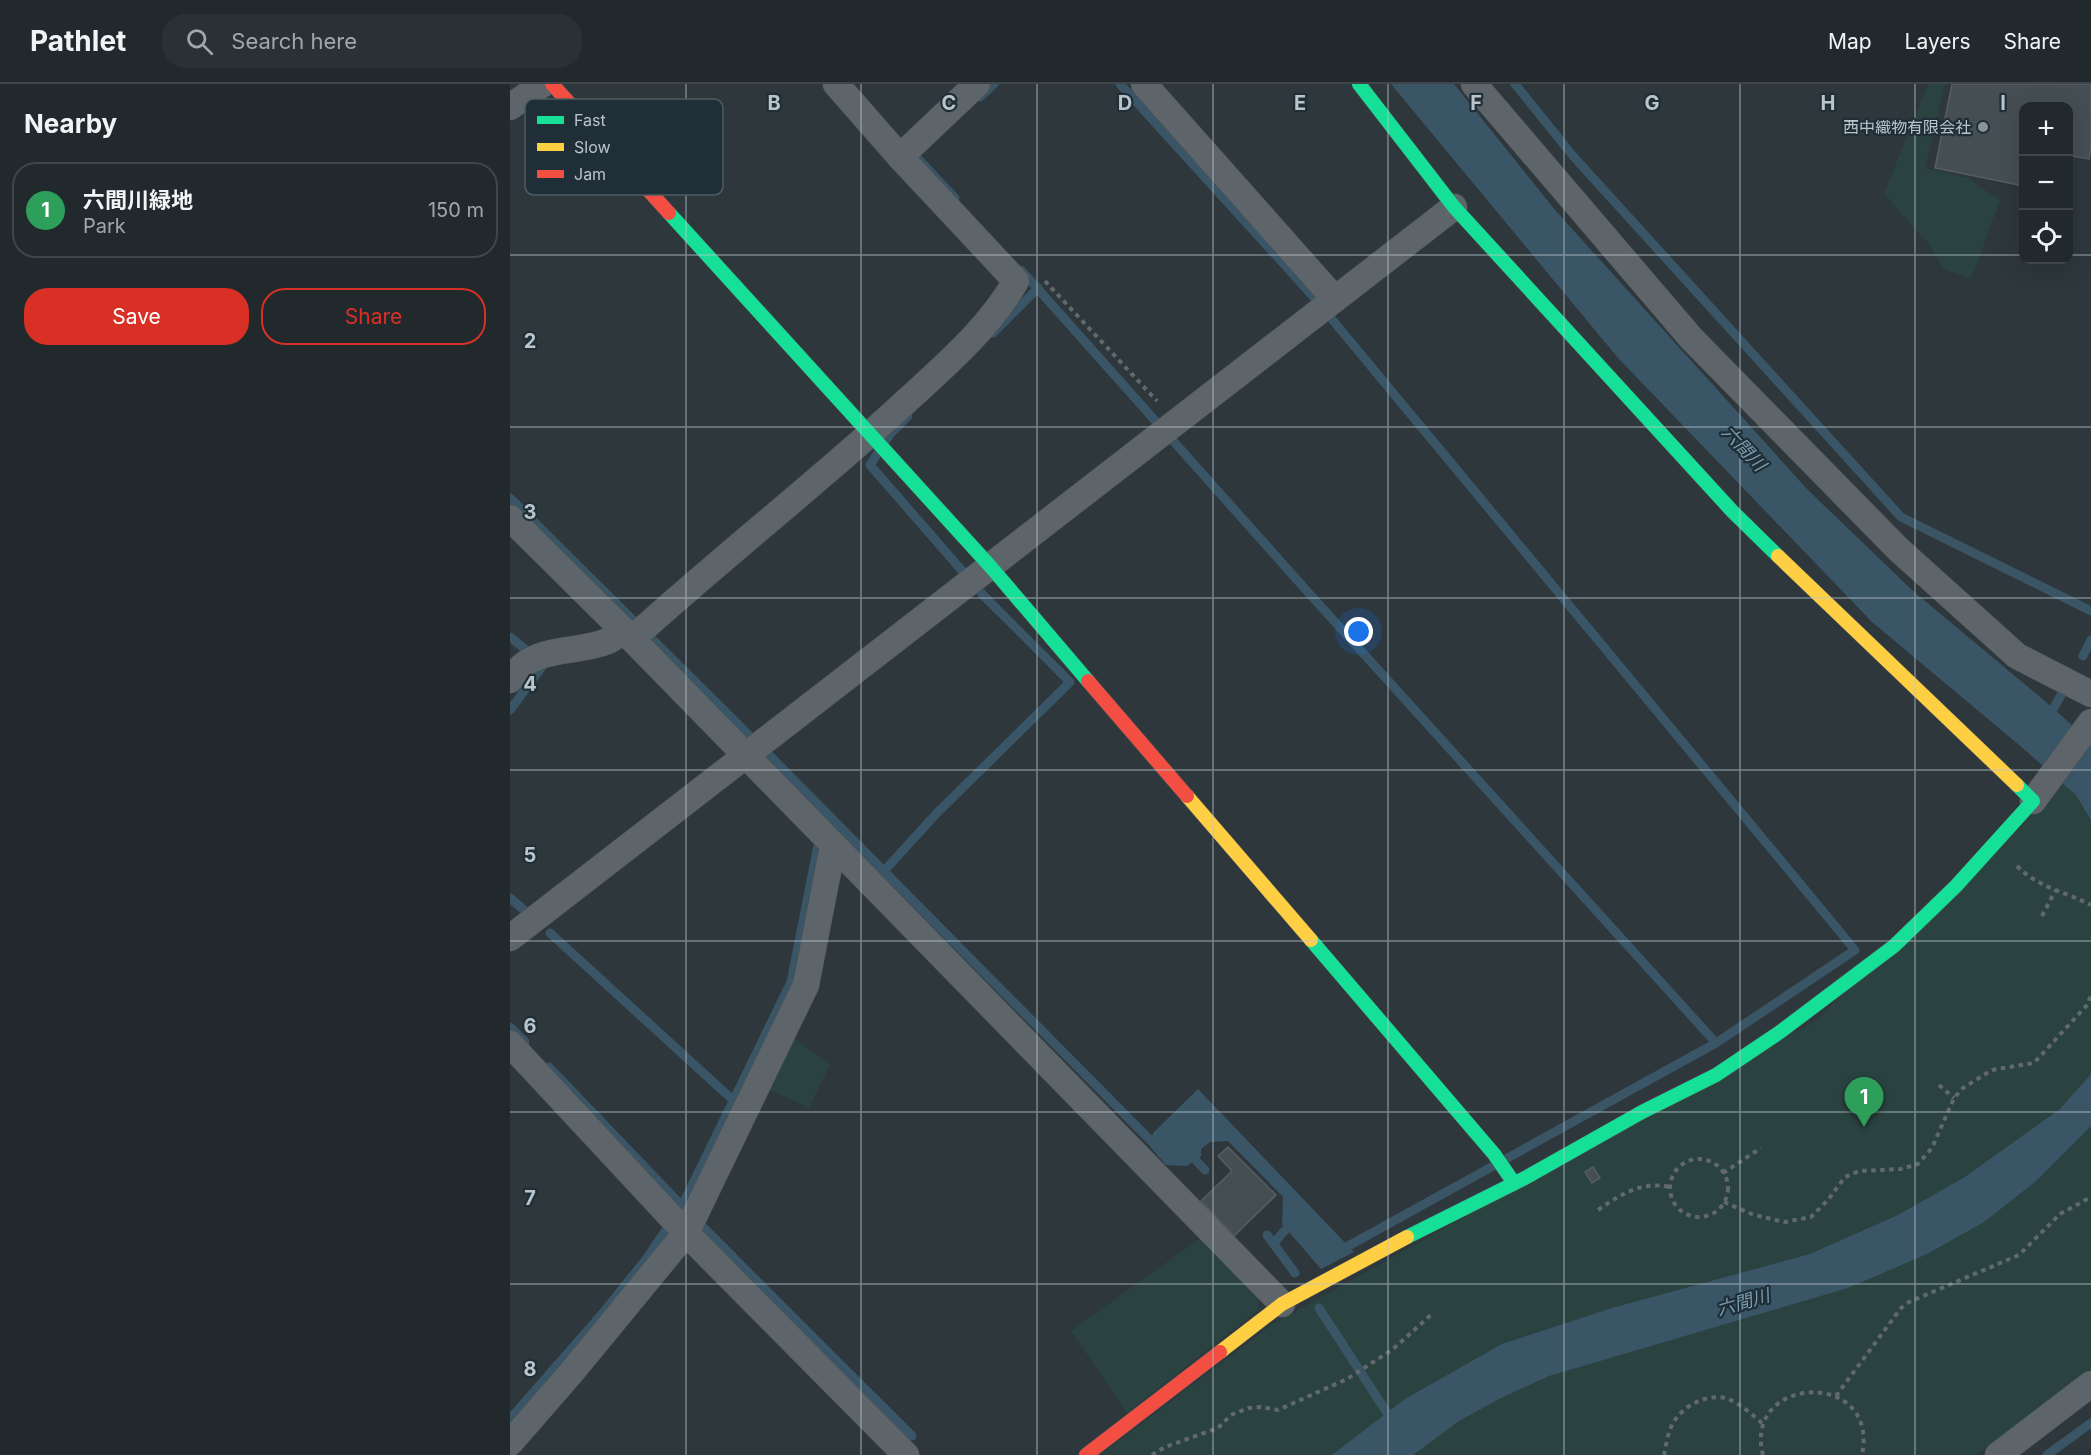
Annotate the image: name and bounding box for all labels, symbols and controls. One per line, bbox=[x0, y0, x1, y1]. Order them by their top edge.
search box bbox=[162, 14, 582, 68]
text: Pathlet bbox=[30, 24, 126, 58]
icon: search bbox=[183, 25, 216, 58]
text: Search here bbox=[231, 28, 357, 54]
text: Map bbox=[1828, 29, 1872, 54]
text: Layers bbox=[1905, 29, 1971, 54]
text: Share bbox=[2004, 29, 2061, 54]
text: B bbox=[767, 91, 781, 115]
text: C bbox=[942, 91, 956, 115]
text: D bbox=[1118, 91, 1132, 115]
text: E bbox=[1294, 91, 1306, 115]
text: F bbox=[1470, 91, 1482, 115]
text: G bbox=[1644, 91, 1660, 115]
text: H bbox=[1821, 91, 1835, 115]
text: I bbox=[2000, 91, 2006, 115]
legend bbox=[525, 99, 723, 195]
map controls bbox=[2019, 102, 2073, 264]
button: + bbox=[2019, 102, 2073, 156]
text: Nearby bbox=[24, 108, 117, 139]
text: Fast bbox=[574, 110, 606, 130]
place label: 西中織物有限会社 bbox=[1843, 117, 1971, 137]
marker: 西中織物有限会社 bbox=[1976, 120, 1990, 134]
text: Slow bbox=[574, 137, 611, 157]
button: − bbox=[2019, 156, 2073, 210]
text: Jam bbox=[574, 164, 606, 184]
text: 六間川緑地 bbox=[83, 187, 193, 213]
text: 1 bbox=[41, 198, 50, 222]
text: 150 m bbox=[428, 198, 484, 222]
button: locate bbox=[2019, 210, 2073, 264]
text: Park bbox=[83, 214, 126, 238]
button: Save bbox=[24, 288, 249, 345]
button: Share bbox=[261, 288, 486, 345]
text: 2 bbox=[524, 329, 536, 353]
water label: 六間川 bbox=[1718, 421, 1771, 476]
text: 3 bbox=[524, 500, 536, 524]
your location bbox=[1344, 617, 1373, 646]
text: 4 bbox=[523, 672, 537, 696]
text: 5 bbox=[524, 843, 536, 867]
text: 6 bbox=[524, 1014, 537, 1038]
pin: 1 bbox=[1844, 1078, 1884, 1127]
text: 7 bbox=[524, 1186, 536, 1210]
water label: 六間川 bbox=[1714, 1284, 1774, 1320]
text: 8 bbox=[523, 1357, 537, 1381]

